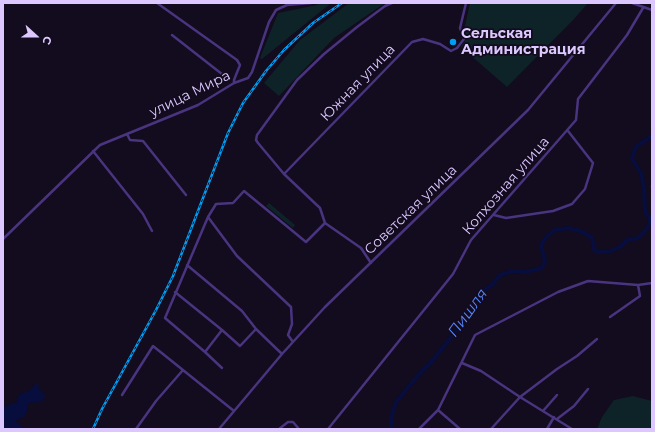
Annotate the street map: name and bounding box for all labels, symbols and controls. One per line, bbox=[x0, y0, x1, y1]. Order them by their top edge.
north arrow bbox=[16, 16, 56, 56]
place label: Сельская Администрация bbox=[461, 26, 585, 58]
text: С bbox=[39, 34, 55, 47]
marker: Сельская Администрация bbox=[448, 37, 458, 47]
street label: Южная улица bbox=[317, 41, 399, 125]
street label: улица Мира bbox=[147, 67, 233, 121]
street label: Колхозная улица bbox=[459, 134, 553, 238]
street label: Советская улица bbox=[361, 162, 461, 258]
water label: Пишля bbox=[444, 285, 492, 341]

